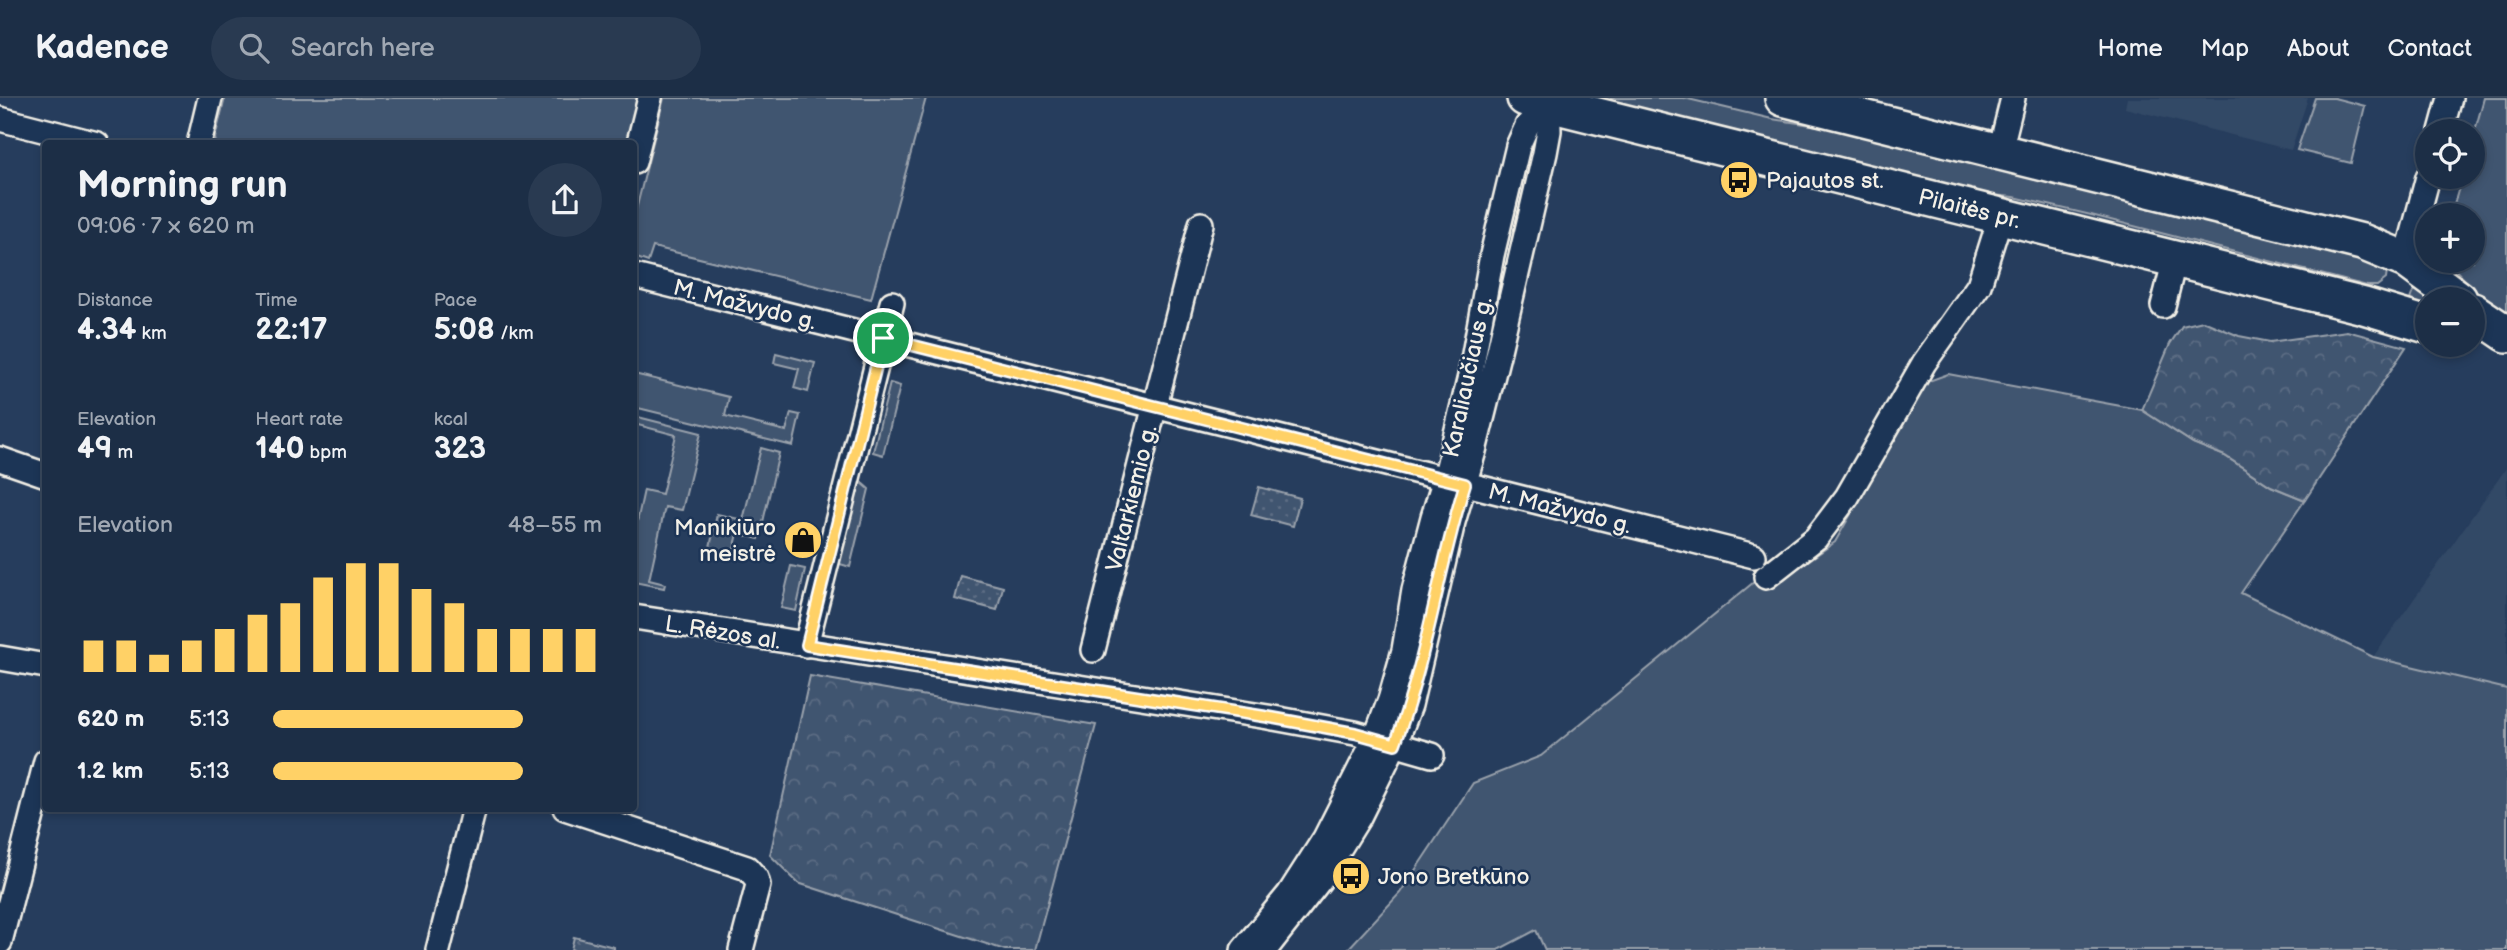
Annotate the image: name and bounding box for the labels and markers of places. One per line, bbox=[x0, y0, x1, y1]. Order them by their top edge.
bus stop icon: Pajautos st. bbox=[1718, 159, 1760, 201]
place label: Pajautos st. bbox=[1766, 167, 1884, 195]
pin bbox=[853, 308, 913, 368]
place label: Manikiūro meistrė bbox=[674, 514, 776, 568]
shop icon: Manikiūro meistrė bbox=[782, 519, 824, 561]
bus stop icon: Jono Bretkūno bbox=[1330, 855, 1372, 897]
place label: Jono Bretkūno bbox=[1378, 863, 1529, 891]

